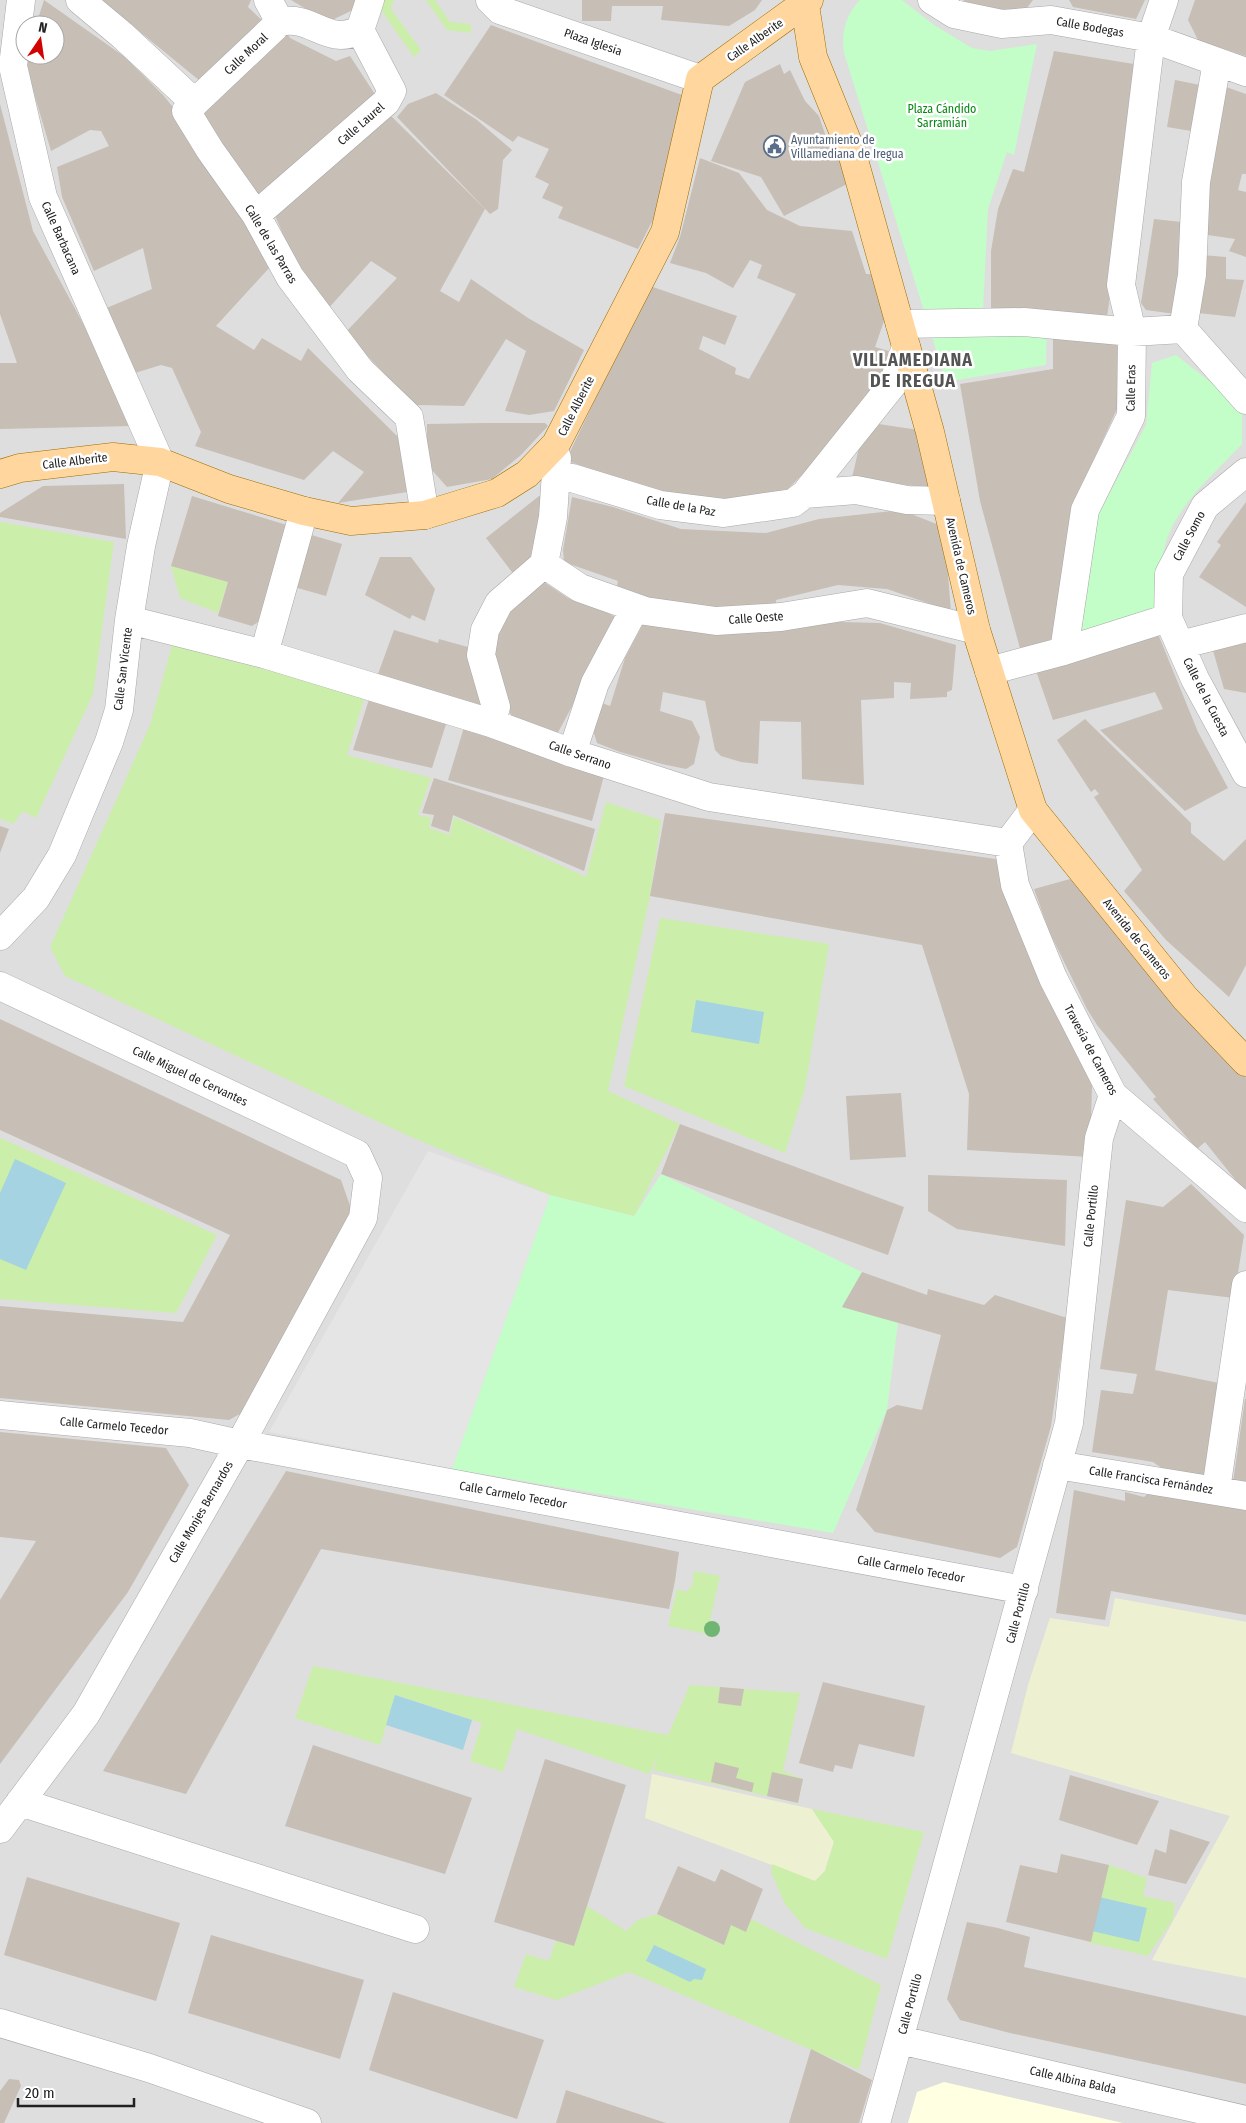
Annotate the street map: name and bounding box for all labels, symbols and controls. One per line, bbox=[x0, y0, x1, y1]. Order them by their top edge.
street label: Calle Bodegas bbox=[1055, 14, 1125, 40]
north arrow bbox=[15, 15, 65, 65]
street label: Calle Alberite bbox=[724, 15, 786, 65]
text: N bbox=[37, 19, 49, 37]
street label: Plaza Iglesia bbox=[562, 26, 624, 58]
street label: Calle Moral bbox=[221, 30, 271, 78]
street label: Calle Laurel bbox=[335, 100, 387, 148]
park label: Plaza Cándido Sarramián bbox=[908, 102, 976, 130]
place label: Ayuntamiento de Villamediana de Iregua bbox=[791, 133, 904, 161]
public building icon: Ayuntamiento de Villamediana de Iregua bbox=[763, 135, 787, 159]
street label: Calle Barbacana bbox=[39, 199, 83, 277]
street label: Calle de las Parras bbox=[242, 202, 300, 286]
district label: VILLAMEDIANA DE IREGUA bbox=[852, 349, 973, 392]
street label: Calle Eras bbox=[1124, 364, 1138, 412]
street label: Calle Alberite bbox=[555, 374, 597, 438]
street label: Calle Alberite bbox=[42, 450, 108, 472]
street label: Calle de la Paz bbox=[645, 493, 717, 519]
street label: Calle Somo bbox=[1170, 509, 1208, 563]
street label: Avenida de Cameros bbox=[943, 516, 979, 616]
street label: Calle Oeste bbox=[728, 609, 784, 627]
street label: Calle San Vicente bbox=[111, 627, 135, 711]
street label: Calle de la Cuesta bbox=[1180, 655, 1232, 739]
street label: Calle Serrano bbox=[547, 738, 613, 772]
street label: Avenida de Cameros bbox=[1100, 896, 1174, 982]
street label: Travesía de Cameros bbox=[1061, 1002, 1121, 1098]
street label: Calle Miguel de Cervantes bbox=[130, 1043, 250, 1109]
street label: Calle Portillo bbox=[1081, 1184, 1101, 1248]
street label: Calle Carmelo Tecedor bbox=[59, 1414, 170, 1438]
street label: Calle Monjes Bernardos bbox=[166, 1459, 236, 1565]
street label: Calle Francisca Fernández bbox=[1088, 1463, 1214, 1497]
street label: Calle Carmelo Tecedor bbox=[458, 1479, 569, 1511]
street label: Calle Carmelo Tecedor bbox=[856, 1553, 967, 1585]
street label: Calle Portillo bbox=[1003, 1581, 1033, 1645]
street label: Calle Portillo bbox=[895, 1972, 925, 2036]
street label: Calle Albina Balda bbox=[1028, 2063, 1118, 2097]
scale bar bbox=[18, 2076, 134, 2108]
text: 20 m bbox=[25, 2084, 55, 2102]

